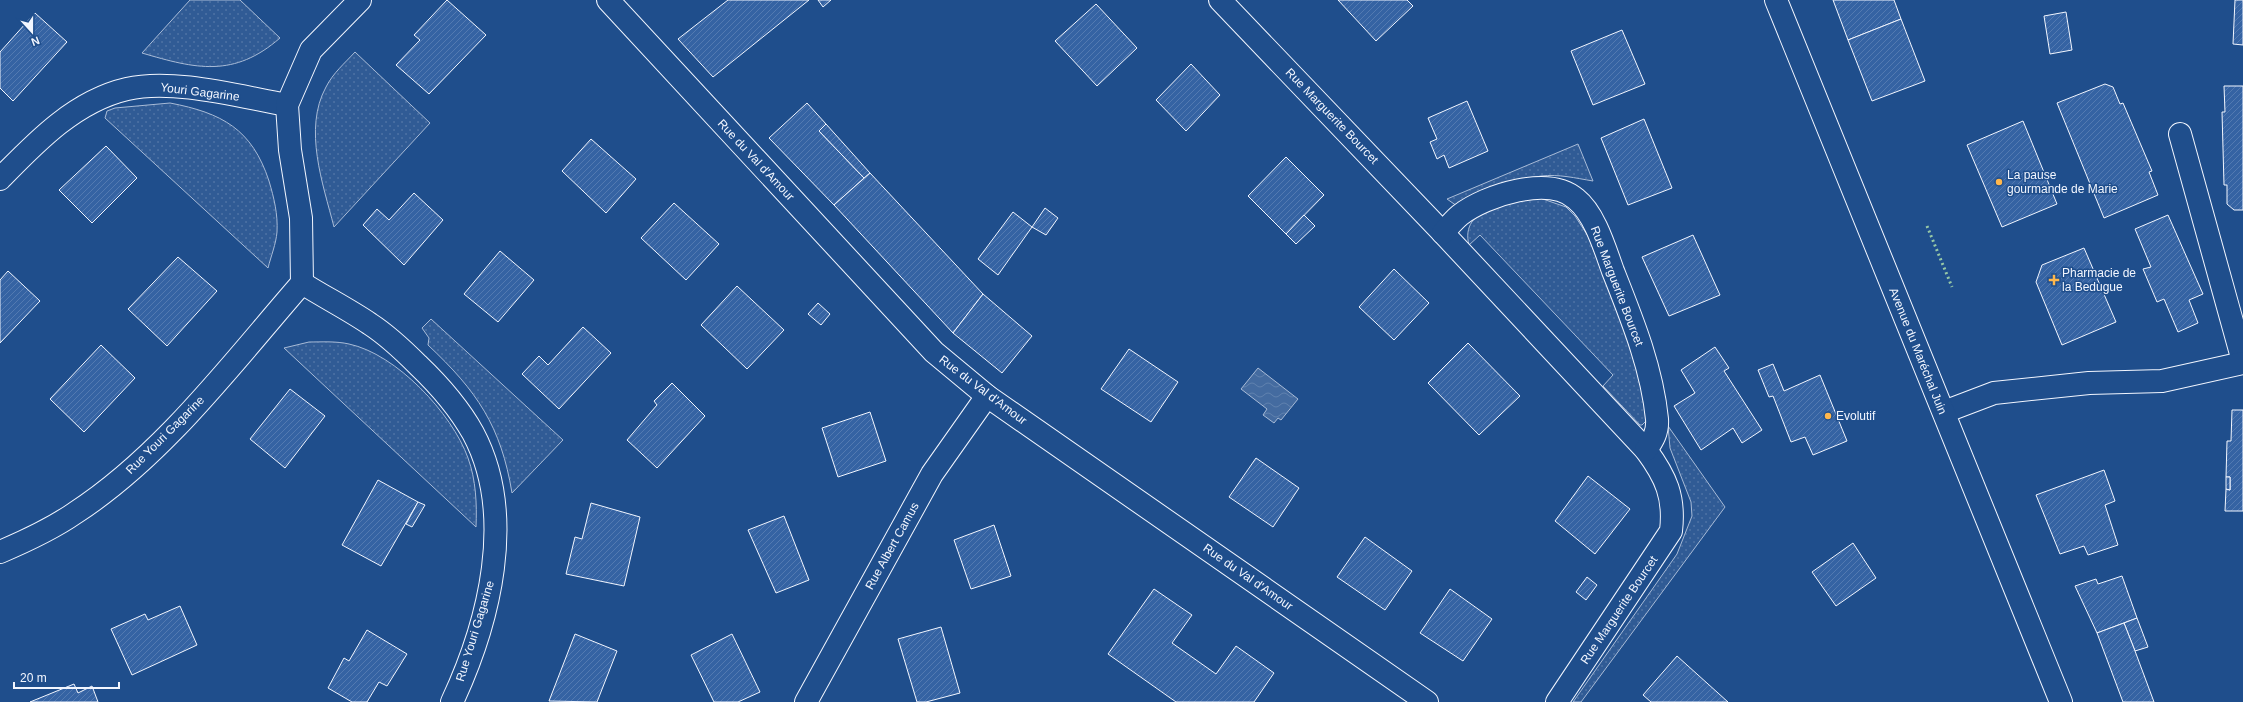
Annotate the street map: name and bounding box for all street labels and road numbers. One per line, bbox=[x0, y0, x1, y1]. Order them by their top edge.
street label: Rue Marguerite Bourcet bbox=[1283, 65, 1382, 167]
street label: Youri Gagarine bbox=[160, 80, 241, 104]
street label: Rue du Val d'Amour bbox=[715, 116, 797, 204]
street label: Rue Marguerite Bourcet bbox=[1588, 224, 1647, 349]
street label: Avenue du Maréchal Juin bbox=[1886, 286, 1950, 416]
street label: Rue du Val d'Amour bbox=[936, 352, 1030, 428]
street label: Rue Youri Gagarine bbox=[123, 393, 207, 477]
street label: Rue Albert Camus bbox=[862, 500, 922, 592]
street label: Rue du Val d'Amour bbox=[1201, 541, 1295, 613]
street label: Rue Marguerite Bourcet bbox=[1578, 553, 1661, 667]
street label: Rue Youri Gagarine bbox=[453, 579, 497, 683]

